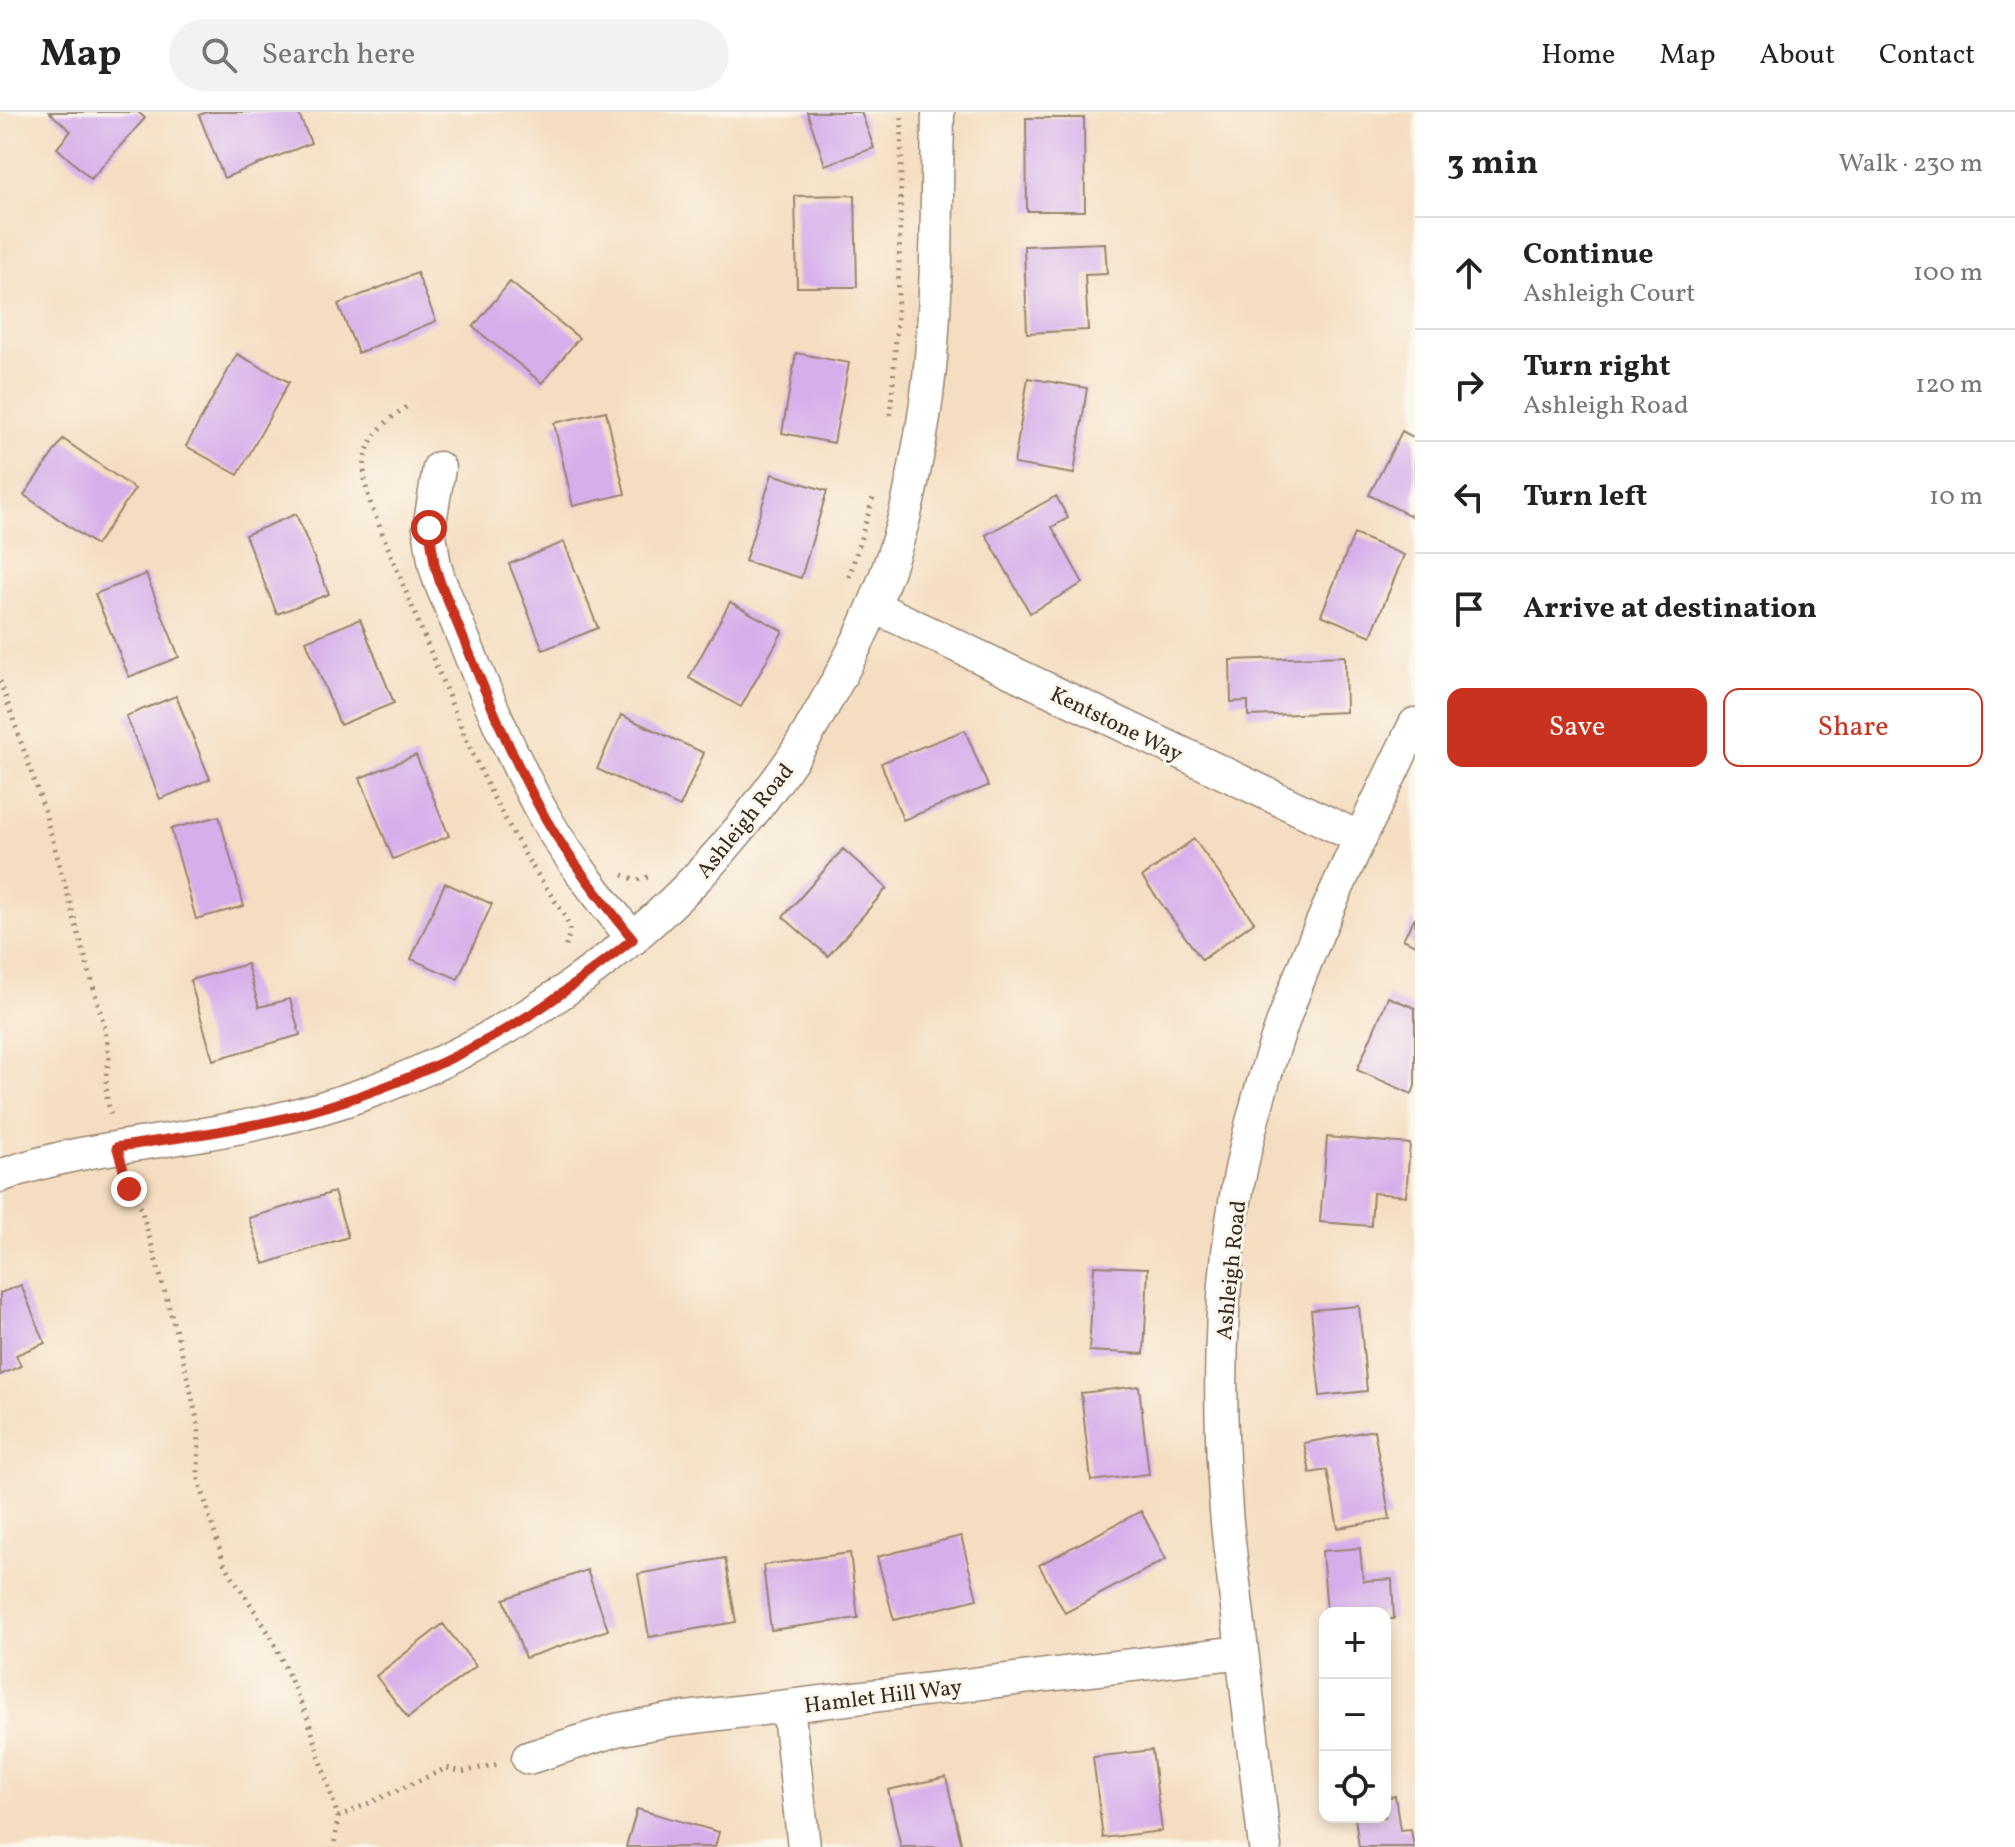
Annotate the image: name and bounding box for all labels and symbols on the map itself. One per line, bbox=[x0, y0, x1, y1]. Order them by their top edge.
route start bbox=[411, 510, 447, 546]
street label: Kentstone Way bbox=[1044, 680, 1187, 771]
street label: Ashleigh Road bbox=[690, 757, 802, 886]
route end bbox=[111, 1171, 147, 1207]
street label: Ashleigh Road bbox=[1210, 1199, 1255, 1342]
street label: Hamlet Hill Way bbox=[803, 1672, 964, 1723]

